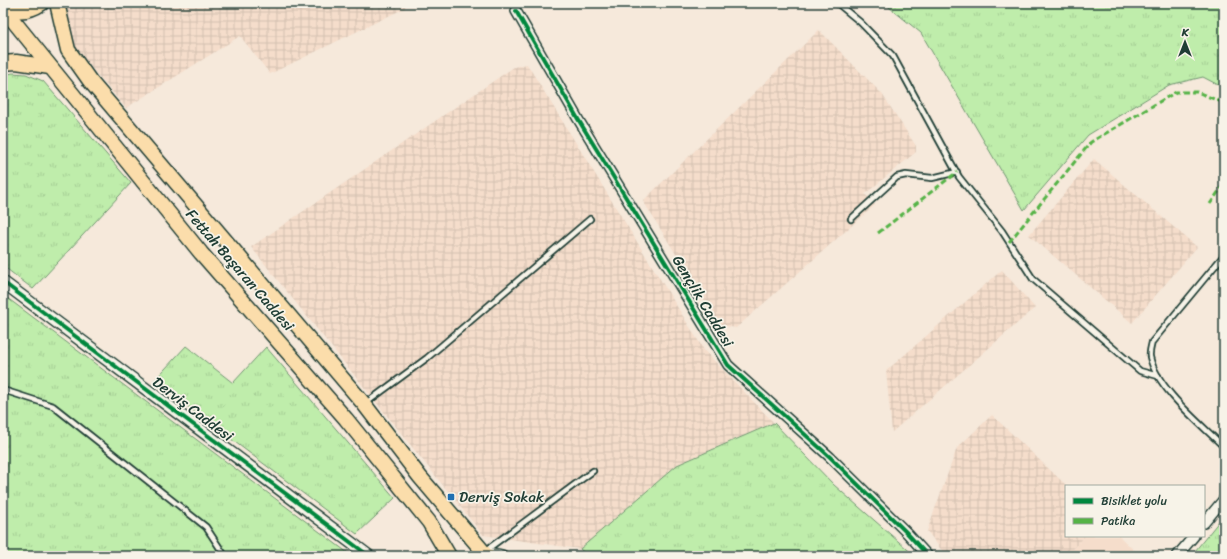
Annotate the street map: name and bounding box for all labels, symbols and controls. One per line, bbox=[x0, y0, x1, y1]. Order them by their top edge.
north arrow bbox=[1165, 22, 1205, 62]
text: K bbox=[1181, 23, 1190, 42]
street label: Fettah Başaran Caddesi bbox=[179, 203, 301, 338]
street label: Gençlik Caddesi bbox=[665, 250, 741, 353]
street label: Derviş Caddesi bbox=[147, 370, 240, 449]
place label: Derviş Sokak bbox=[459, 484, 545, 510]
legend bbox=[1065, 485, 1205, 537]
text: Bisiklet yolu bbox=[1101, 490, 1167, 512]
marker: Derviş Sokak bbox=[446, 492, 456, 502]
text: Patika bbox=[1101, 510, 1135, 532]

